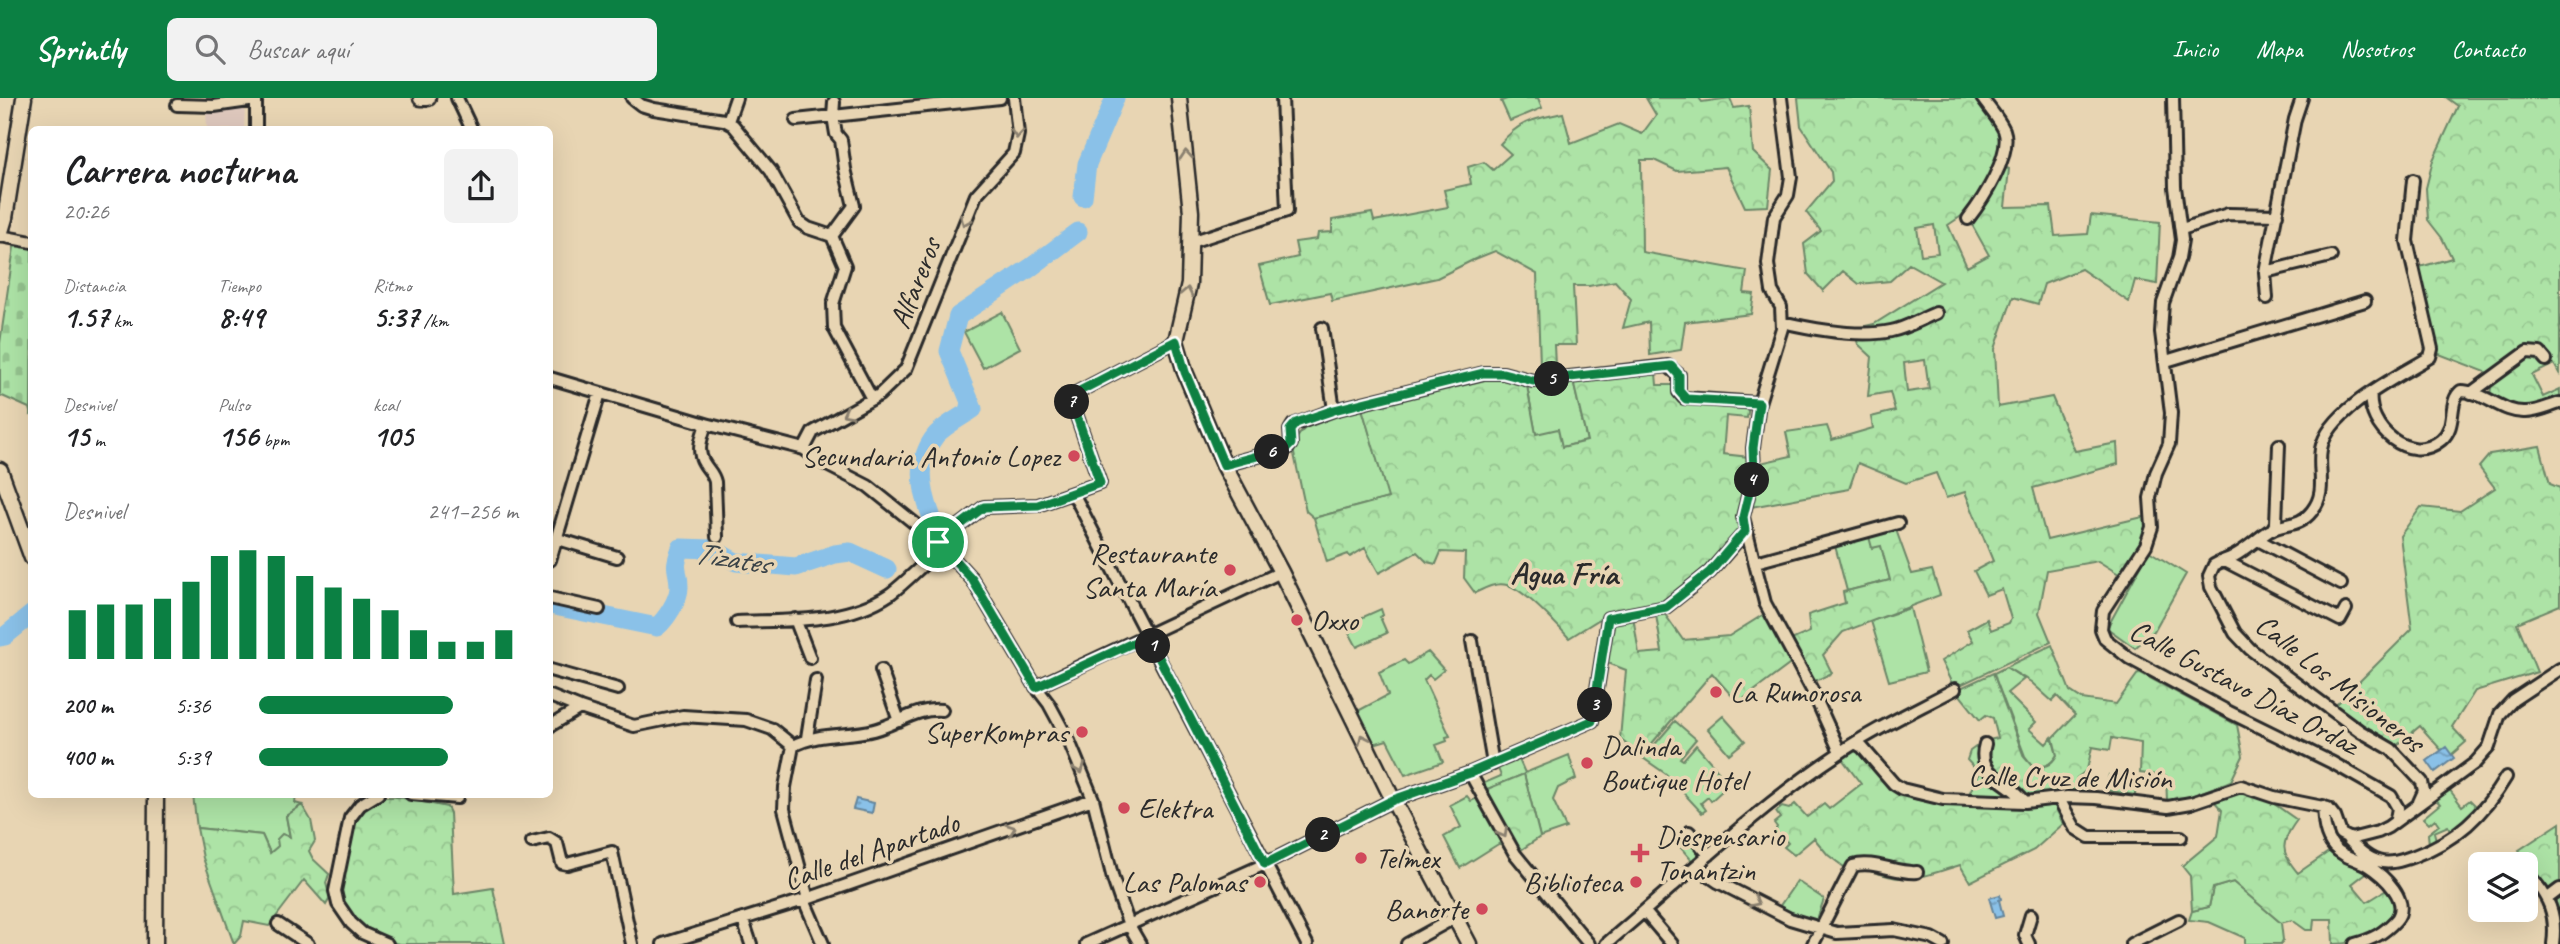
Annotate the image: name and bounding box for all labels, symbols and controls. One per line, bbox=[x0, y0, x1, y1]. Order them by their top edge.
search box bbox=[167, 18, 657, 81]
text: Sprintly bbox=[35, 28, 125, 70]
icon: search bbox=[191, 30, 229, 68]
text: Buscar aquí bbox=[247, 33, 349, 66]
text: Inicio bbox=[2172, 34, 2218, 64]
text: Mapa bbox=[2256, 34, 2303, 64]
text: Nosotros bbox=[2341, 34, 2413, 64]
text: Contacto bbox=[2451, 34, 2525, 64]
one-way arrow bbox=[1010, 129, 1025, 140]
text: Carrera nocturna bbox=[63, 147, 296, 194]
button: share bbox=[444, 149, 518, 223]
one-way arrow bbox=[1179, 149, 1194, 160]
text: 20:26 bbox=[63, 197, 109, 226]
one-way arrow bbox=[959, 213, 973, 226]
street label: Alfareros bbox=[880, 230, 951, 334]
text: Distancia bbox=[63, 274, 125, 298]
text: Tiempo bbox=[218, 274, 261, 298]
text: Ritmo bbox=[373, 274, 411, 298]
one-way arrow bbox=[1178, 286, 1193, 298]
text: 1.57 bbox=[63, 298, 109, 336]
text: 8:49 bbox=[218, 298, 264, 336]
text: 5:37 bbox=[373, 298, 419, 336]
text: km bbox=[109, 309, 132, 333]
text: /km bbox=[419, 309, 448, 333]
pin: 5 bbox=[1534, 362, 1570, 396]
text: 5 bbox=[1547, 366, 1556, 390]
pin: 7 bbox=[1054, 384, 1090, 420]
text: 7 bbox=[1067, 389, 1076, 413]
text: Desnivel bbox=[63, 393, 115, 417]
text: Pulso bbox=[218, 393, 250, 417]
text: kcal bbox=[373, 393, 398, 417]
one-way arrow bbox=[842, 405, 854, 419]
text: 15 bbox=[63, 417, 90, 455]
text: 156 bbox=[218, 417, 259, 455]
text: 105 bbox=[373, 417, 413, 455]
text: m bbox=[90, 428, 105, 452]
text: bpm bbox=[259, 428, 289, 452]
pin: 6 bbox=[1254, 434, 1290, 470]
place label: Secundaria Antonio Lopez bbox=[801, 437, 1062, 475]
text: 6 bbox=[1267, 439, 1276, 463]
marker: Secundaria Antonio Lopez bbox=[1066, 448, 1082, 464]
pin: 4 bbox=[1734, 462, 1770, 498]
text: 4 bbox=[1747, 467, 1756, 491]
text: Desnivel bbox=[63, 497, 125, 526]
text: 241–256 m bbox=[427, 497, 518, 526]
pin bbox=[908, 512, 968, 572]
icon: arrive bbox=[919, 523, 957, 561]
water label: Tizates bbox=[692, 532, 777, 585]
place label: Restaurante Santa María bbox=[1082, 534, 1218, 606]
district label: Agua Fría bbox=[1510, 553, 1620, 594]
marker: Restaurante Santa María bbox=[1222, 562, 1238, 578]
place label: Oxxo bbox=[1311, 601, 1359, 639]
street label: Calle Los Misioneros bbox=[2248, 605, 2434, 762]
street label: Calle Gustavo Díaz Ordaz bbox=[2123, 611, 2368, 765]
marker: Oxxo bbox=[1289, 612, 1305, 628]
pin: 1 bbox=[1136, 628, 1170, 664]
text: 1 bbox=[1148, 633, 1157, 657]
place label: La Rumorosa bbox=[1730, 673, 1862, 711]
marker: La Rumorosa bbox=[1708, 684, 1724, 700]
pin: 3 bbox=[1578, 688, 1612, 722]
text: 200 m bbox=[63, 691, 113, 720]
text: 5:36 bbox=[175, 691, 211, 720]
text: 3 bbox=[1590, 692, 1599, 716]
place label: SuperKompras bbox=[924, 713, 1071, 751]
marker: SuperKompras bbox=[1074, 724, 1090, 740]
place label: Dalinda Boutique Hotel bbox=[1601, 727, 1751, 799]
one-way arrow bbox=[1358, 734, 1372, 746]
text: 400 m bbox=[63, 743, 113, 772]
text: 5:39 bbox=[175, 743, 211, 772]
marker: Dalinda Boutique Hotel bbox=[1579, 755, 1595, 771]
street label: Calle Cruz de Misión bbox=[1968, 756, 2174, 798]
one-way arrow bbox=[1071, 762, 1085, 774]
place label: Elektra bbox=[1138, 789, 1214, 827]
marker: Elektra bbox=[1116, 800, 1132, 816]
street label: Calle del Apartado bbox=[778, 803, 965, 899]
place label: Diespensario Tonantzin bbox=[1656, 817, 1786, 889]
pin: 2 bbox=[1306, 818, 1340, 852]
text: 2 bbox=[1318, 822, 1327, 846]
one-way arrow bbox=[1005, 823, 1017, 837]
one-way arrow bbox=[1495, 825, 1508, 838]
place label: Telmex bbox=[1375, 839, 1442, 877]
marker: Diespensario Tonantzin bbox=[1630, 843, 1650, 863]
marker: Telmex bbox=[1353, 850, 1369, 866]
map controls bbox=[2468, 852, 2538, 922]
button: layers bbox=[2468, 852, 2538, 922]
place label: Las Palomas bbox=[1122, 863, 1249, 901]
place label: Biblioteca bbox=[1524, 863, 1624, 901]
marker: Las Palomas bbox=[1252, 874, 1268, 890]
marker: Biblioteca bbox=[1628, 874, 1644, 890]
place label: Banorte bbox=[1385, 890, 1470, 928]
one-way arrow bbox=[1748, 893, 1760, 907]
marker: Banorte bbox=[1474, 901, 1490, 917]

